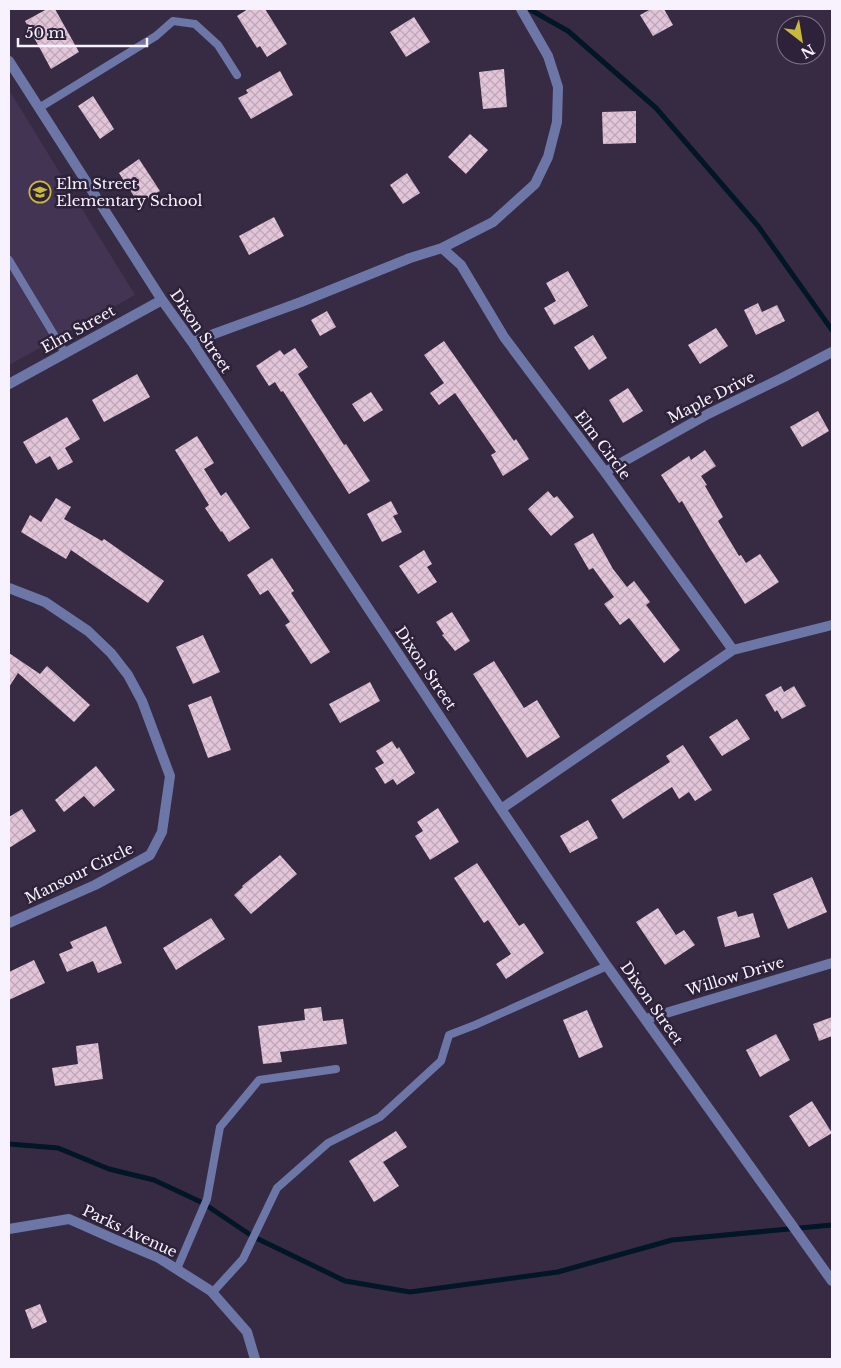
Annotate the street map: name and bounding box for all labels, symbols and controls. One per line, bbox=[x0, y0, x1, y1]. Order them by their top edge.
scale bar bbox=[18, 15, 146, 47]
north arrow bbox=[776, 15, 826, 65]
text: 50 m bbox=[25, 23, 65, 42]
text: N bbox=[797, 40, 818, 62]
place label: Elm Street Elementary School bbox=[56, 174, 203, 210]
school or university icon: Elm Street Elementary School bbox=[28, 180, 52, 204]
street label: Dixon Street bbox=[166, 286, 236, 377]
street label: Elm Street bbox=[38, 301, 118, 357]
street label: Maple Drive bbox=[664, 367, 758, 427]
street label: Elm Circle bbox=[571, 407, 635, 483]
street label: Dixon Street bbox=[391, 623, 461, 714]
street label: Mansour Circle bbox=[22, 839, 136, 907]
street label: Willow Drive bbox=[683, 952, 786, 1000]
street label: Dixon Street bbox=[616, 958, 688, 1048]
street label: Parks Avenue bbox=[80, 1201, 180, 1261]

